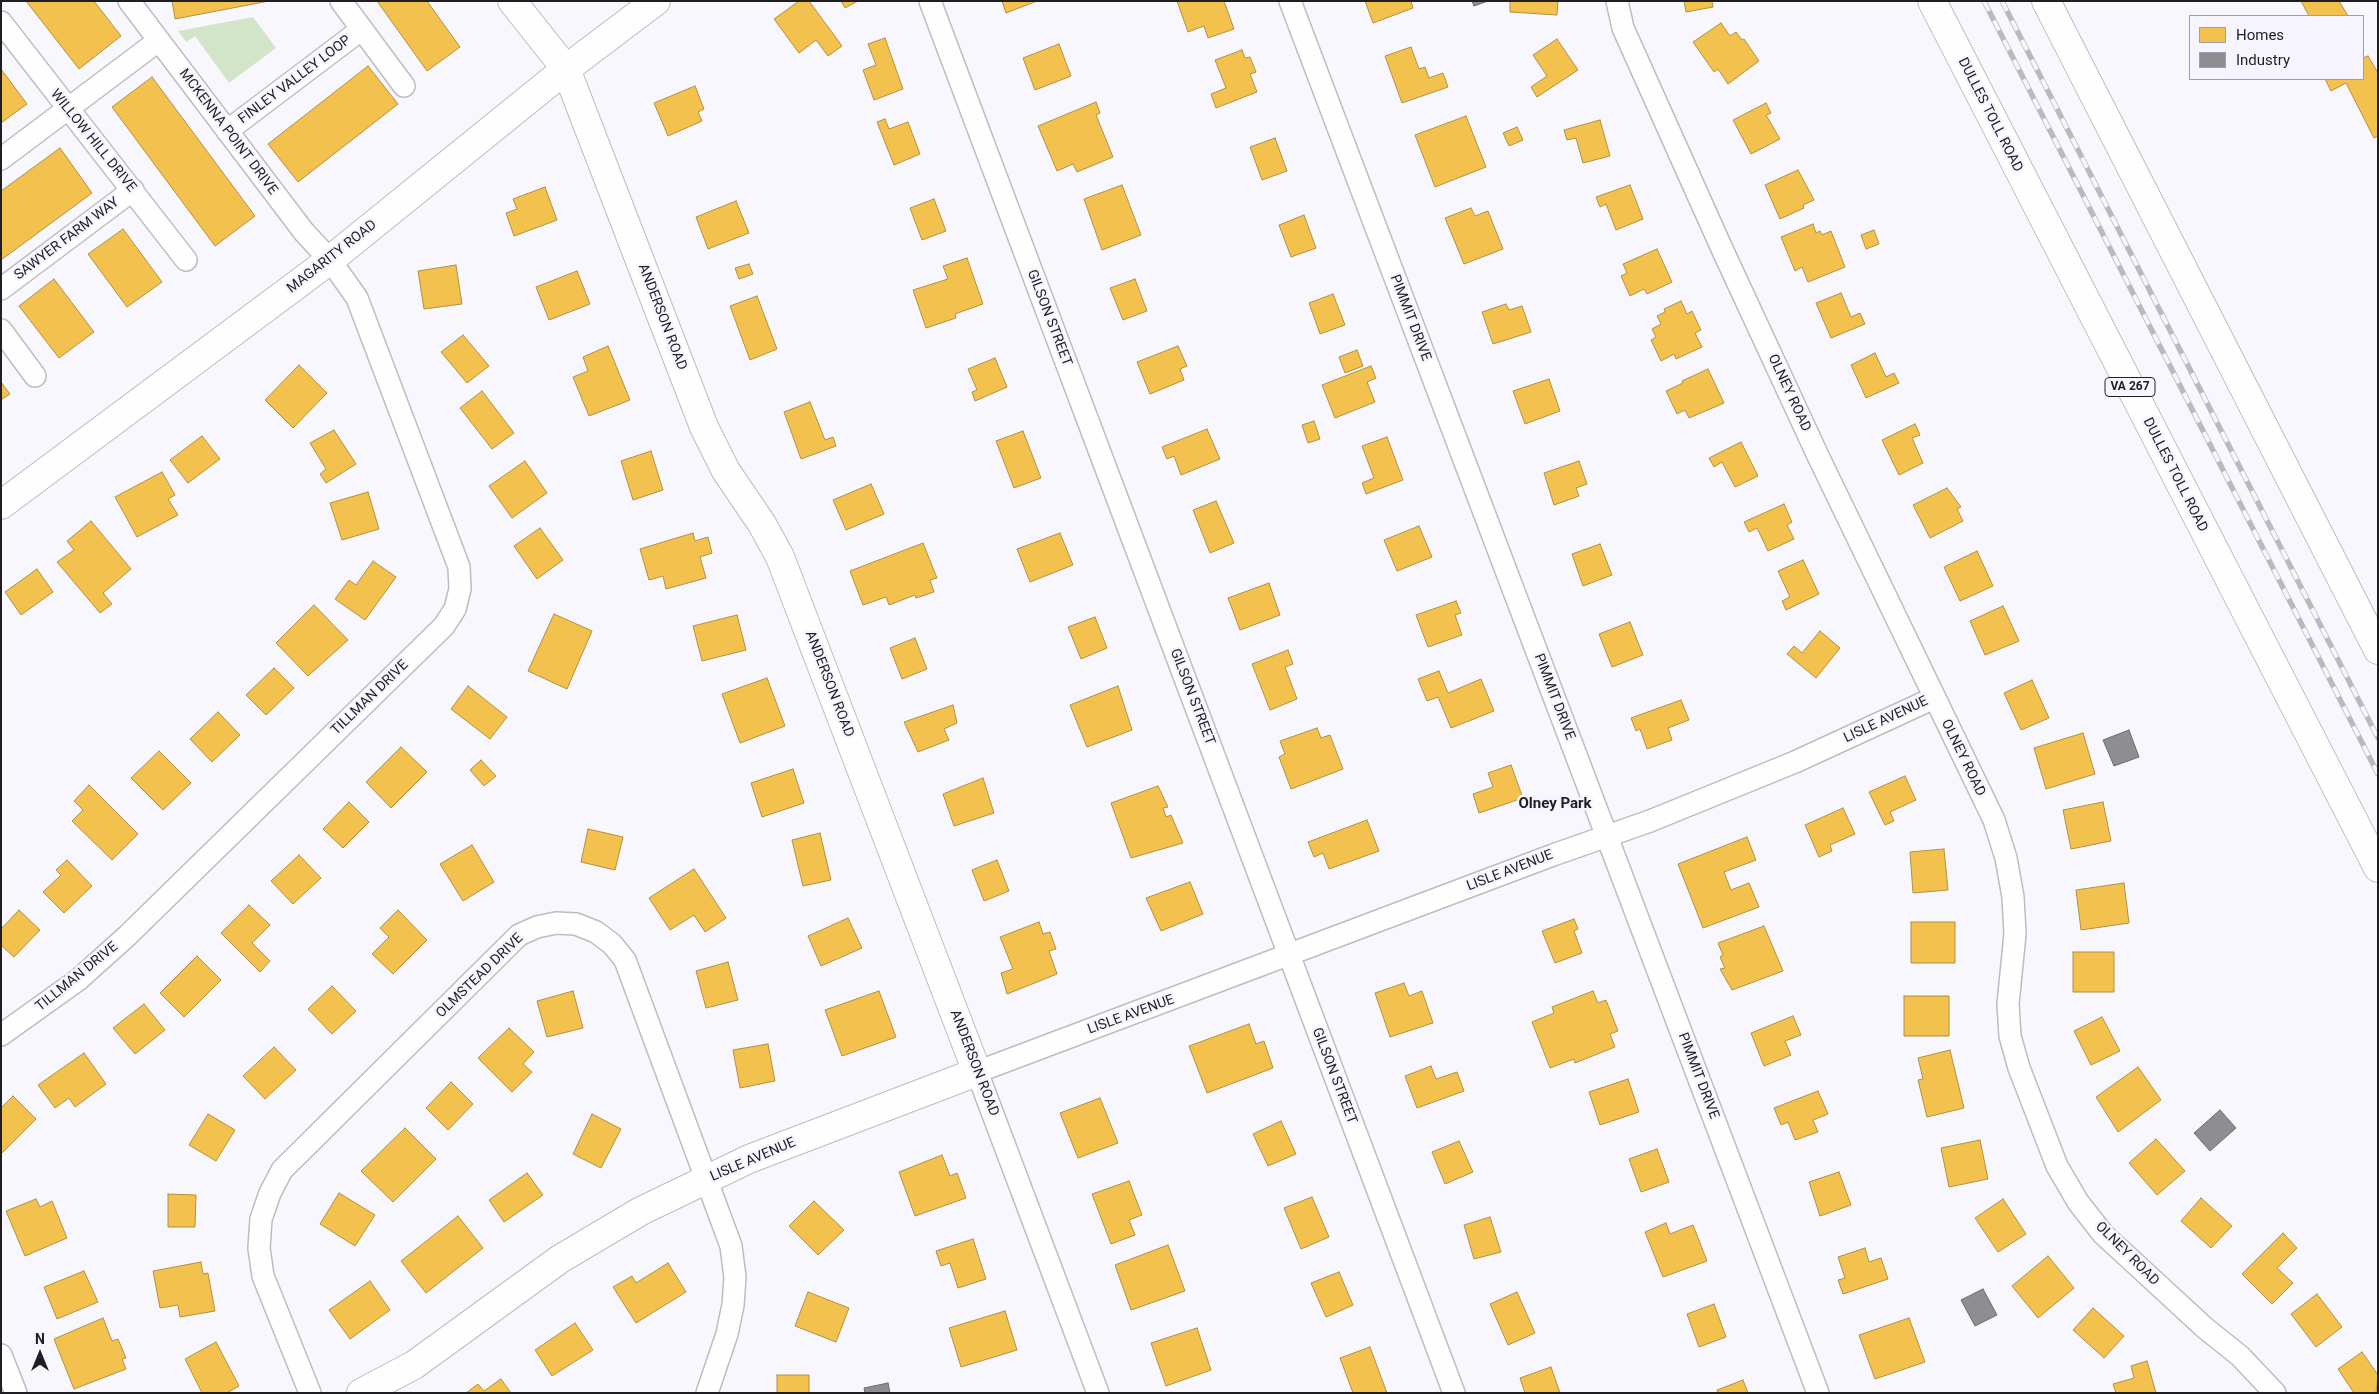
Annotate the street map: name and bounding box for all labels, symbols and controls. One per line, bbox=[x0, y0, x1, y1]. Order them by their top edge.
legend bbox=[2189, 15, 2364, 80]
text: Homes bbox=[2236, 26, 2284, 44]
street label: FINLEY VALLEY LOOP bbox=[235, 32, 355, 128]
text: Industry bbox=[2236, 51, 2290, 69]
street label: DULLES TOLL ROAD bbox=[1954, 55, 2026, 175]
street label: MCKENNA POINT DRIVE bbox=[175, 66, 281, 198]
street label: WILLOW HILL DRIVE bbox=[46, 86, 140, 196]
street label: SAWYER FARM WAY bbox=[11, 194, 123, 284]
street label: MAGARITY ROAD bbox=[284, 217, 380, 297]
street label: ANDERSON ROAD bbox=[634, 261, 690, 373]
street label: GILSON STREET bbox=[1023, 267, 1075, 369]
street label: PIMMIT DRIVE bbox=[1386, 273, 1434, 363]
street label: OLNEY ROAD bbox=[1764, 352, 1814, 434]
road number: VA 267 bbox=[2105, 378, 2155, 397]
street label: DULLES TOLL ROAD bbox=[2139, 415, 2211, 535]
street label: ANDERSON ROAD bbox=[801, 628, 857, 740]
street label: GILSON STREET bbox=[1166, 646, 1218, 748]
street label: PIMMIT DRIVE bbox=[1530, 652, 1578, 742]
street label: TILLMAN DRIVE bbox=[328, 657, 412, 739]
street label: LISLE AVENUE bbox=[1841, 693, 1931, 747]
street label: OLNEY ROAD bbox=[1937, 717, 1989, 799]
district label: Olney Park bbox=[1518, 795, 1592, 813]
street label: LISLE AVENUE bbox=[1464, 847, 1556, 895]
street label: OLMSTEAD DRIVE bbox=[433, 930, 527, 1022]
street label: TILLMAN DRIVE bbox=[33, 939, 121, 1015]
street label: LISLE AVENUE bbox=[1085, 992, 1177, 1038]
street label: ANDERSON ROAD bbox=[946, 1007, 1002, 1119]
street label: GILSON STREET bbox=[1308, 1025, 1360, 1127]
street label: PIMMIT DRIVE bbox=[1674, 1031, 1722, 1121]
street label: LISLE AVENUE bbox=[708, 1134, 798, 1186]
street label: OLNEY ROAD bbox=[2092, 1219, 2162, 1289]
north arrow bbox=[15, 1329, 65, 1379]
text: N bbox=[35, 1331, 45, 1347]

